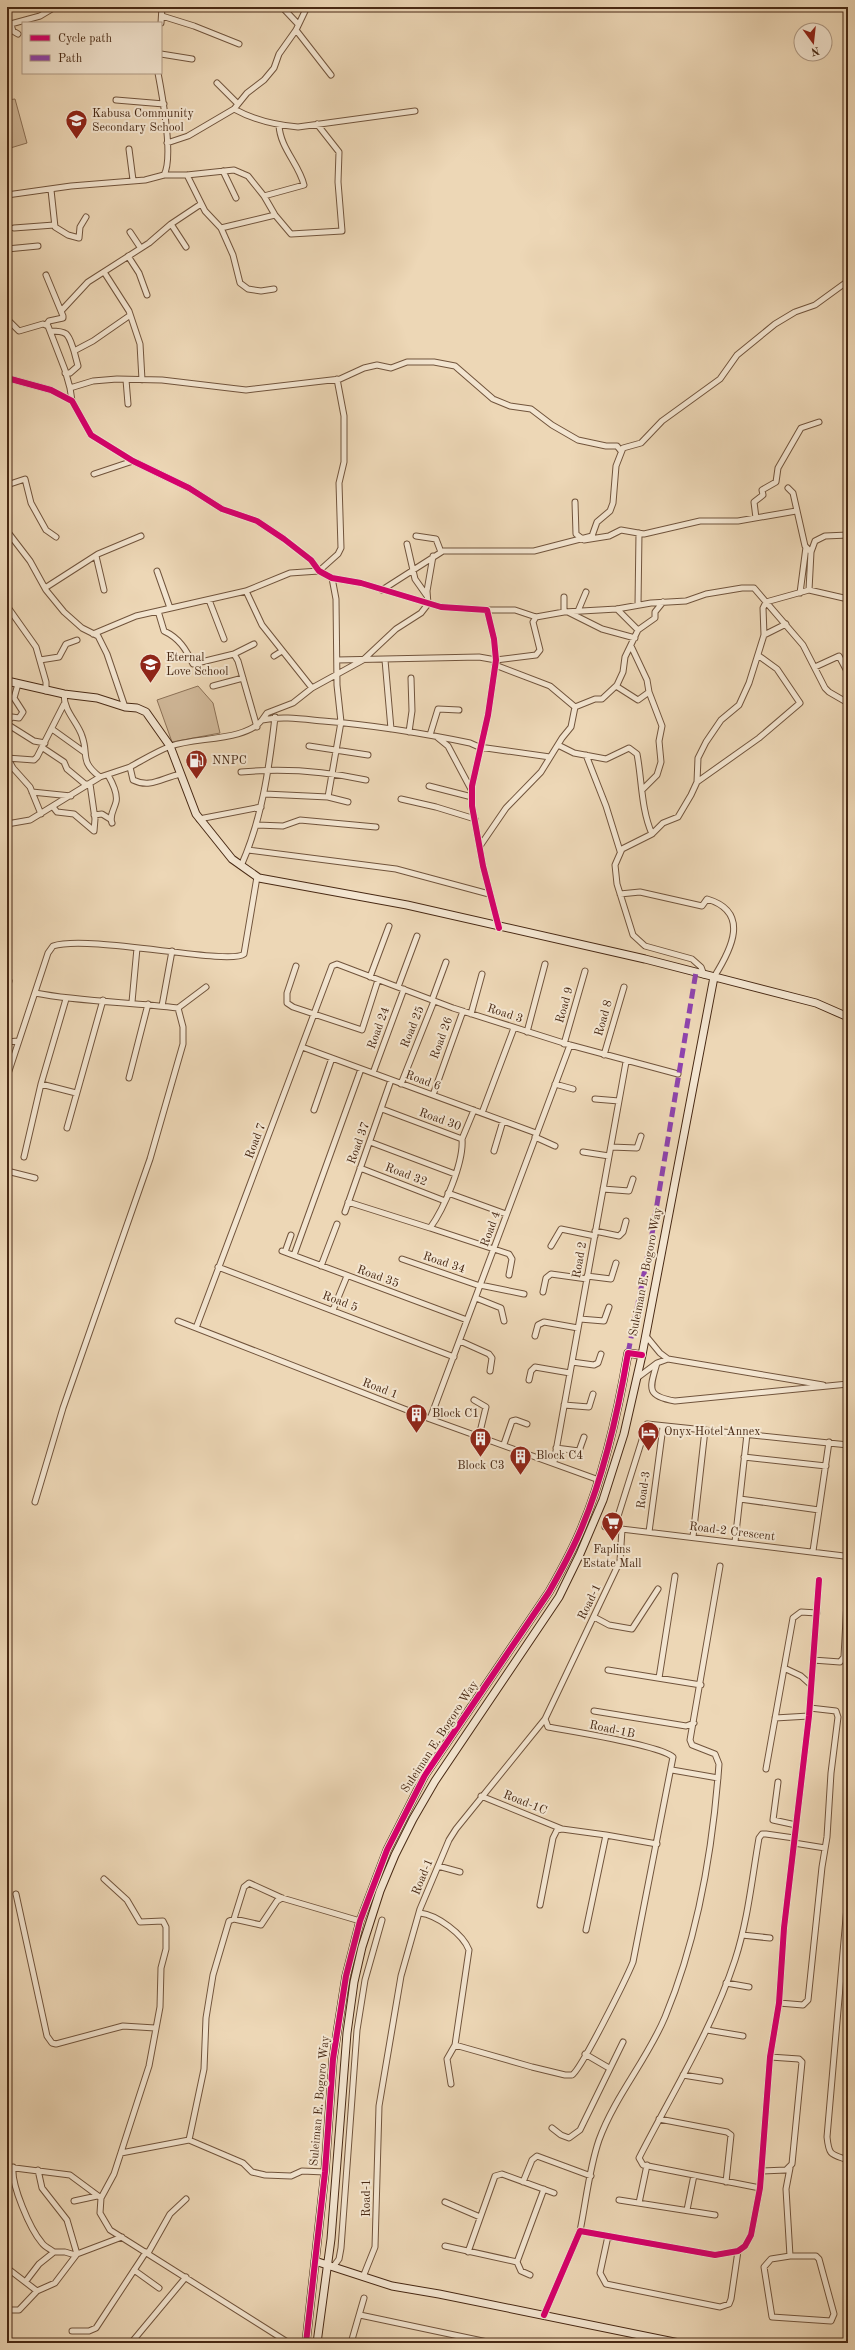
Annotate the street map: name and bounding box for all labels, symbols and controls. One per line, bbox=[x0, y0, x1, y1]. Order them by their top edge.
legend bbox=[22, 22, 162, 74]
north arrow bbox=[793, 22, 833, 62]
text: Cycle path bbox=[58, 33, 113, 45]
text: N bbox=[809, 44, 821, 57]
text: Path bbox=[58, 53, 83, 65]
school or university icon: Kabusa Community Secondary School bbox=[63, 108, 89, 141]
place label: Kabusa Community Secondary School bbox=[92, 108, 194, 134]
school or university icon: Eternal Love School bbox=[138, 652, 164, 685]
place label: Eternal Love School bbox=[166, 652, 229, 678]
fuel station icon: NNPC bbox=[184, 748, 210, 781]
place label: NNPC bbox=[212, 755, 247, 767]
street label: Road 9 bbox=[554, 986, 576, 1024]
street label: Road 8 bbox=[593, 999, 615, 1037]
street label: Road 3 bbox=[486, 1003, 524, 1025]
street label: Road 25 bbox=[398, 1004, 427, 1050]
street label: Road 24 bbox=[366, 1005, 392, 1051]
street label: Road 26 bbox=[429, 1015, 455, 1061]
street label: Road 6 bbox=[404, 1069, 442, 1093]
street label: Road 30 bbox=[417, 1107, 463, 1133]
street label: Road 37 bbox=[346, 1120, 372, 1166]
street label: Road 7 bbox=[244, 1122, 268, 1160]
street label: Road 32 bbox=[383, 1162, 429, 1188]
street label: Suleiman E. Bogoro Way bbox=[628, 1206, 665, 1337]
street label: Road 4 bbox=[479, 1210, 503, 1248]
street label: Road 2 bbox=[571, 1241, 589, 1279]
street label: Road 34 bbox=[421, 1250, 467, 1276]
street label: Road 35 bbox=[355, 1263, 401, 1290]
street label: Road 5 bbox=[321, 1289, 360, 1314]
street label: Road 1 bbox=[361, 1377, 399, 1401]
building icon: Block C1 bbox=[404, 1401, 430, 1434]
place label: Block C1 bbox=[432, 1408, 479, 1420]
hotel icon: Onyx Hotel Annex bbox=[635, 1419, 661, 1452]
building icon: Block C3 bbox=[468, 1426, 494, 1459]
place label: Onyx Hotel Annex bbox=[664, 1426, 760, 1438]
building icon: Block C4 bbox=[507, 1443, 533, 1476]
place label: Block C4 bbox=[536, 1450, 583, 1462]
place label: Block C3 bbox=[457, 1460, 505, 1472]
street label: Road-3 bbox=[635, 1470, 653, 1510]
supermarket icon: Faplins Estate Mall bbox=[599, 1510, 625, 1543]
street label: Road-2 Crescent bbox=[688, 1521, 776, 1543]
place label: Faplins Estate Mall bbox=[582, 1544, 642, 1570]
street label: Road-1 bbox=[576, 1582, 604, 1622]
street label: Suleiman E. Bogoro Way bbox=[399, 1678, 481, 1795]
street label: Road-1B bbox=[588, 1719, 636, 1741]
street label: Road-1C bbox=[501, 1789, 549, 1817]
street label: Road-1 bbox=[410, 1857, 436, 1897]
street label: Suleiman E. Bogoro Way bbox=[308, 2035, 332, 2167]
street label: Road-1 bbox=[361, 2179, 373, 2217]

